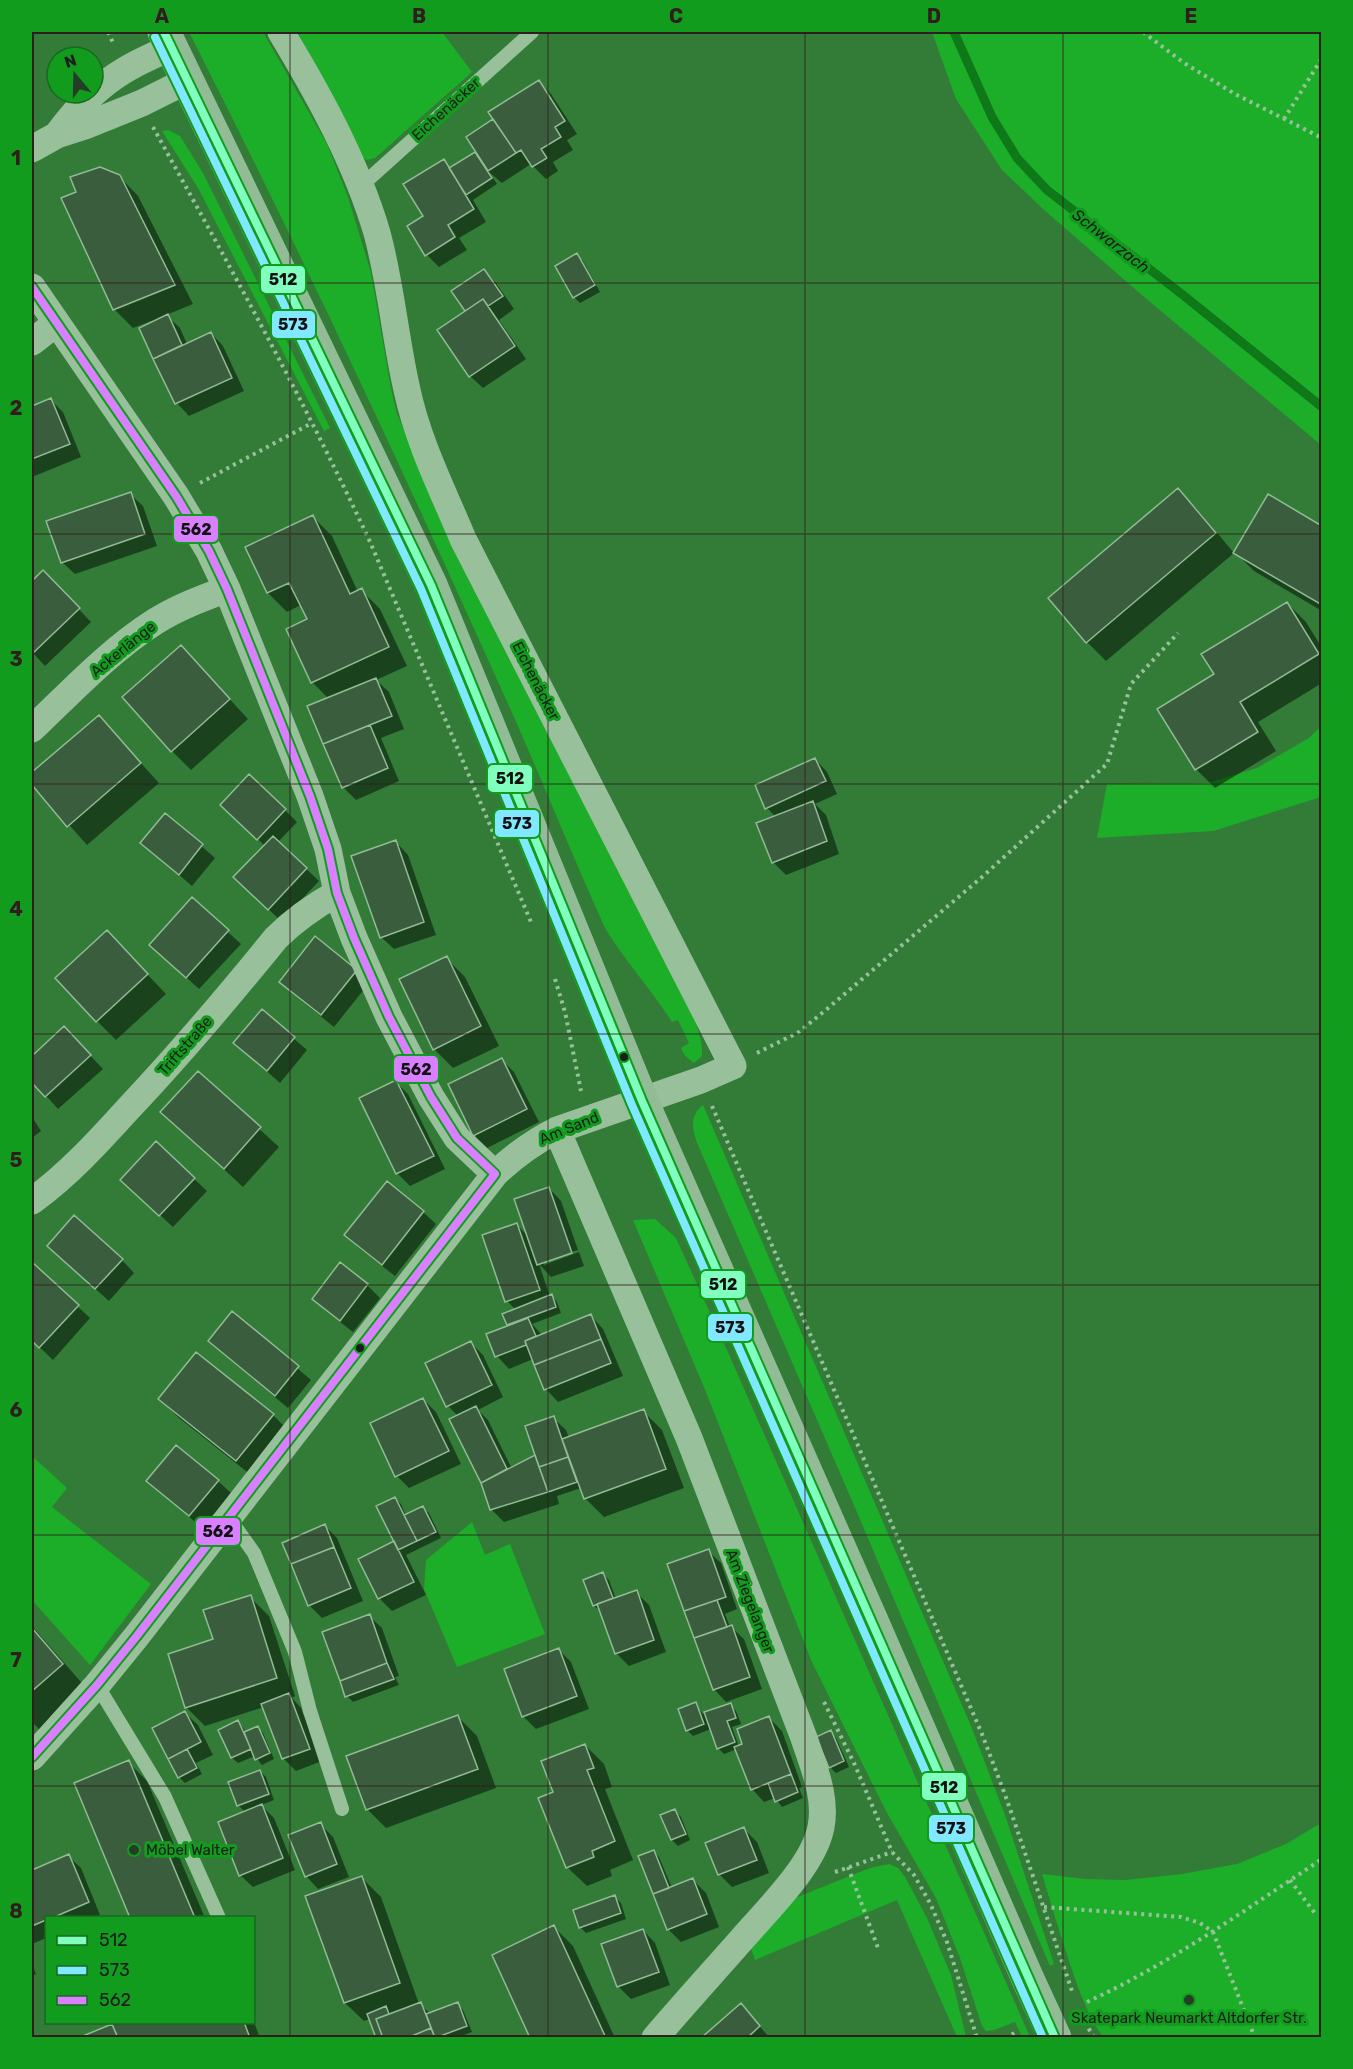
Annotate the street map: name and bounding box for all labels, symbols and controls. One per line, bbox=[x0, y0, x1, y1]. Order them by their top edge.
text: A bbox=[155, 4, 170, 28]
text: B bbox=[412, 4, 426, 28]
text: C bbox=[669, 4, 683, 28]
text: D bbox=[927, 4, 941, 28]
text: E bbox=[1185, 4, 1197, 28]
north arrow bbox=[45, 45, 105, 105]
text: N bbox=[62, 50, 79, 72]
street label: Eichenäcker bbox=[408, 73, 484, 144]
text: 1 bbox=[11, 146, 21, 170]
water label: Schwarzach bbox=[1069, 205, 1153, 277]
line badge: 512 bbox=[260, 265, 306, 294]
text: 512 bbox=[269, 270, 297, 289]
line badge: 573 bbox=[271, 310, 316, 339]
text: 573 bbox=[278, 315, 308, 334]
text: 2 bbox=[10, 396, 23, 420]
line badge: 562 bbox=[173, 515, 219, 543]
text: 562 bbox=[180, 520, 212, 539]
street label: Ackerlänge bbox=[87, 617, 159, 681]
street label: Eichenäcker bbox=[509, 639, 564, 724]
text: 3 bbox=[9, 647, 23, 671]
line badge: 512 bbox=[487, 764, 533, 793]
text: 512 bbox=[496, 769, 524, 788]
line badge: 573 bbox=[494, 809, 540, 838]
text: 573 bbox=[502, 814, 532, 833]
text: 4 bbox=[9, 897, 23, 921]
street label: Triftstraße bbox=[154, 1013, 216, 1079]
unlabelled marker bbox=[618, 1051, 630, 1063]
line badge: 562 bbox=[393, 1055, 439, 1083]
text: 562 bbox=[400, 1060, 432, 1079]
street label: Am Sand bbox=[537, 1108, 601, 1148]
text: 5 bbox=[10, 1148, 23, 1172]
line badge: 512 bbox=[700, 1270, 746, 1299]
text: 512 bbox=[709, 1275, 737, 1294]
line badge: 573 bbox=[707, 1313, 753, 1342]
text: 573 bbox=[715, 1318, 745, 1337]
unlabelled marker bbox=[354, 1342, 366, 1354]
text: 6 bbox=[9, 1398, 23, 1422]
line badge: 562 bbox=[195, 1517, 241, 1546]
text: 562 bbox=[202, 1522, 234, 1541]
street label: Am Ziegelanger bbox=[722, 1547, 778, 1656]
text: 7 bbox=[10, 1648, 22, 1672]
line badge: 512 bbox=[921, 1772, 967, 1801]
text: 512 bbox=[930, 1778, 958, 1797]
line badge: 573 bbox=[928, 1814, 974, 1843]
text: 573 bbox=[936, 1819, 966, 1838]
place label: Möbel Walter bbox=[146, 1841, 235, 1859]
marker: Möbel Walter bbox=[127, 1843, 141, 1857]
text: 8 bbox=[9, 1899, 23, 1923]
legend bbox=[45, 1916, 255, 2024]
text: 512 bbox=[99, 1929, 128, 1951]
text: 573 bbox=[99, 1959, 130, 1981]
text: 562 bbox=[99, 1989, 131, 2011]
marker: Skatepark Neumarkt Altdorfer Str. bbox=[1182, 1993, 1196, 2007]
place label: Skatepark Neumarkt Altdorfer Str. bbox=[1071, 2009, 1307, 2027]

